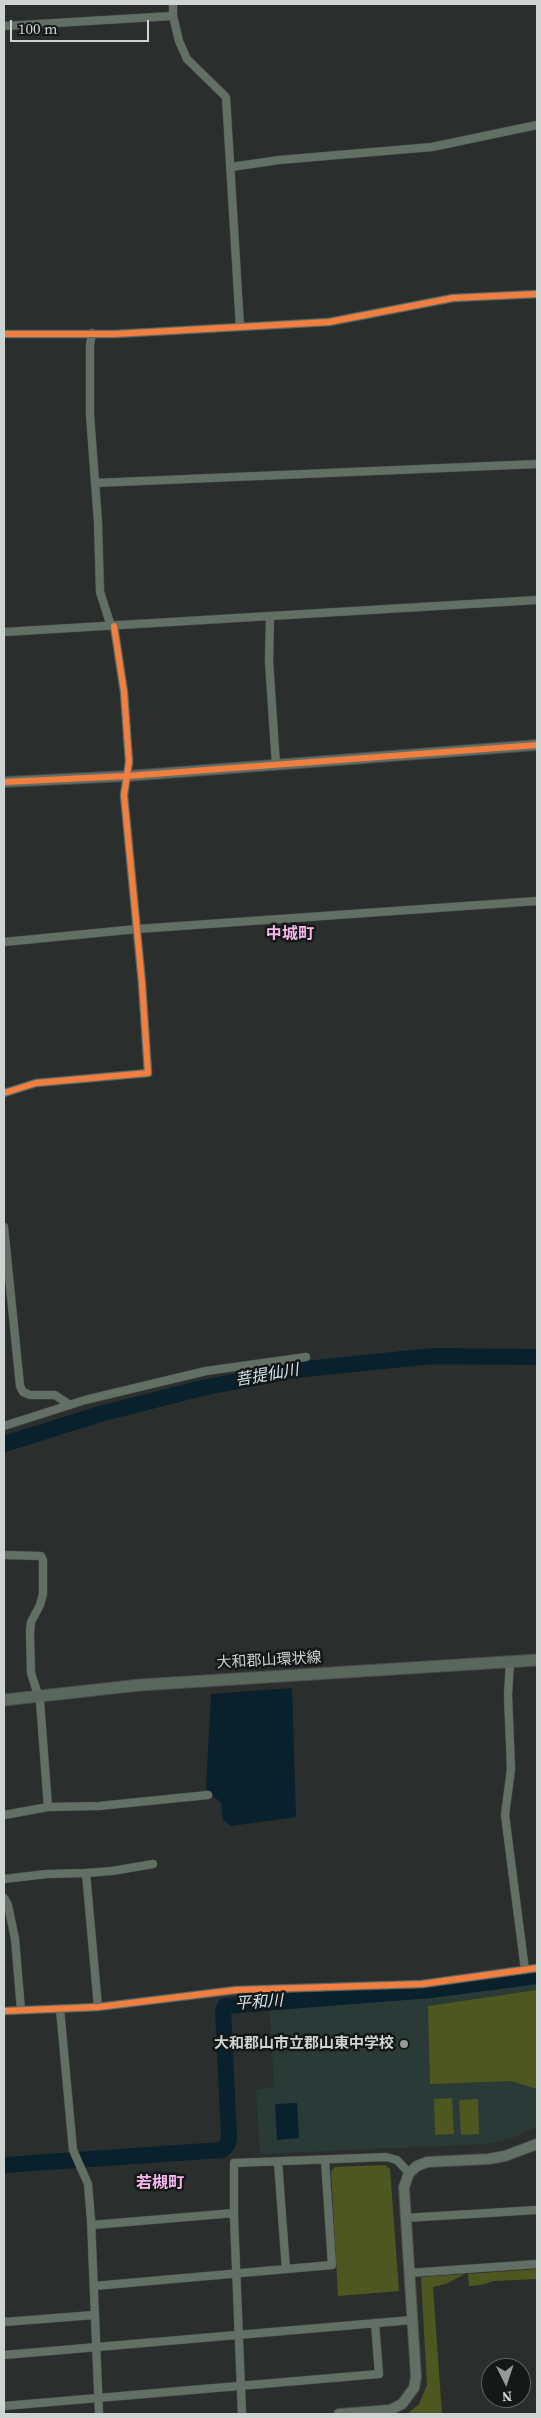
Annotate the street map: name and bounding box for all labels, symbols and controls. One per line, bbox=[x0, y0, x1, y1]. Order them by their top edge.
scale bar bbox=[12, 10, 151, 42]
text: 100 m bbox=[18, 18, 58, 39]
district label: 中城町 bbox=[266, 925, 314, 945]
water label: 菩提仙川 bbox=[234, 1361, 300, 1391]
street label: 大和郡山環状線 bbox=[216, 1649, 322, 1673]
water label: 平和川 bbox=[234, 1992, 284, 2014]
place label: 大和郡山市立郡山東中学校 bbox=[214, 2035, 394, 2053]
marker: 大和郡山市立郡山東中学校 bbox=[398, 2038, 410, 2050]
district label: 若槻町 bbox=[136, 2174, 184, 2194]
north arrow bbox=[481, 2358, 531, 2408]
text: N bbox=[501, 2387, 513, 2407]

